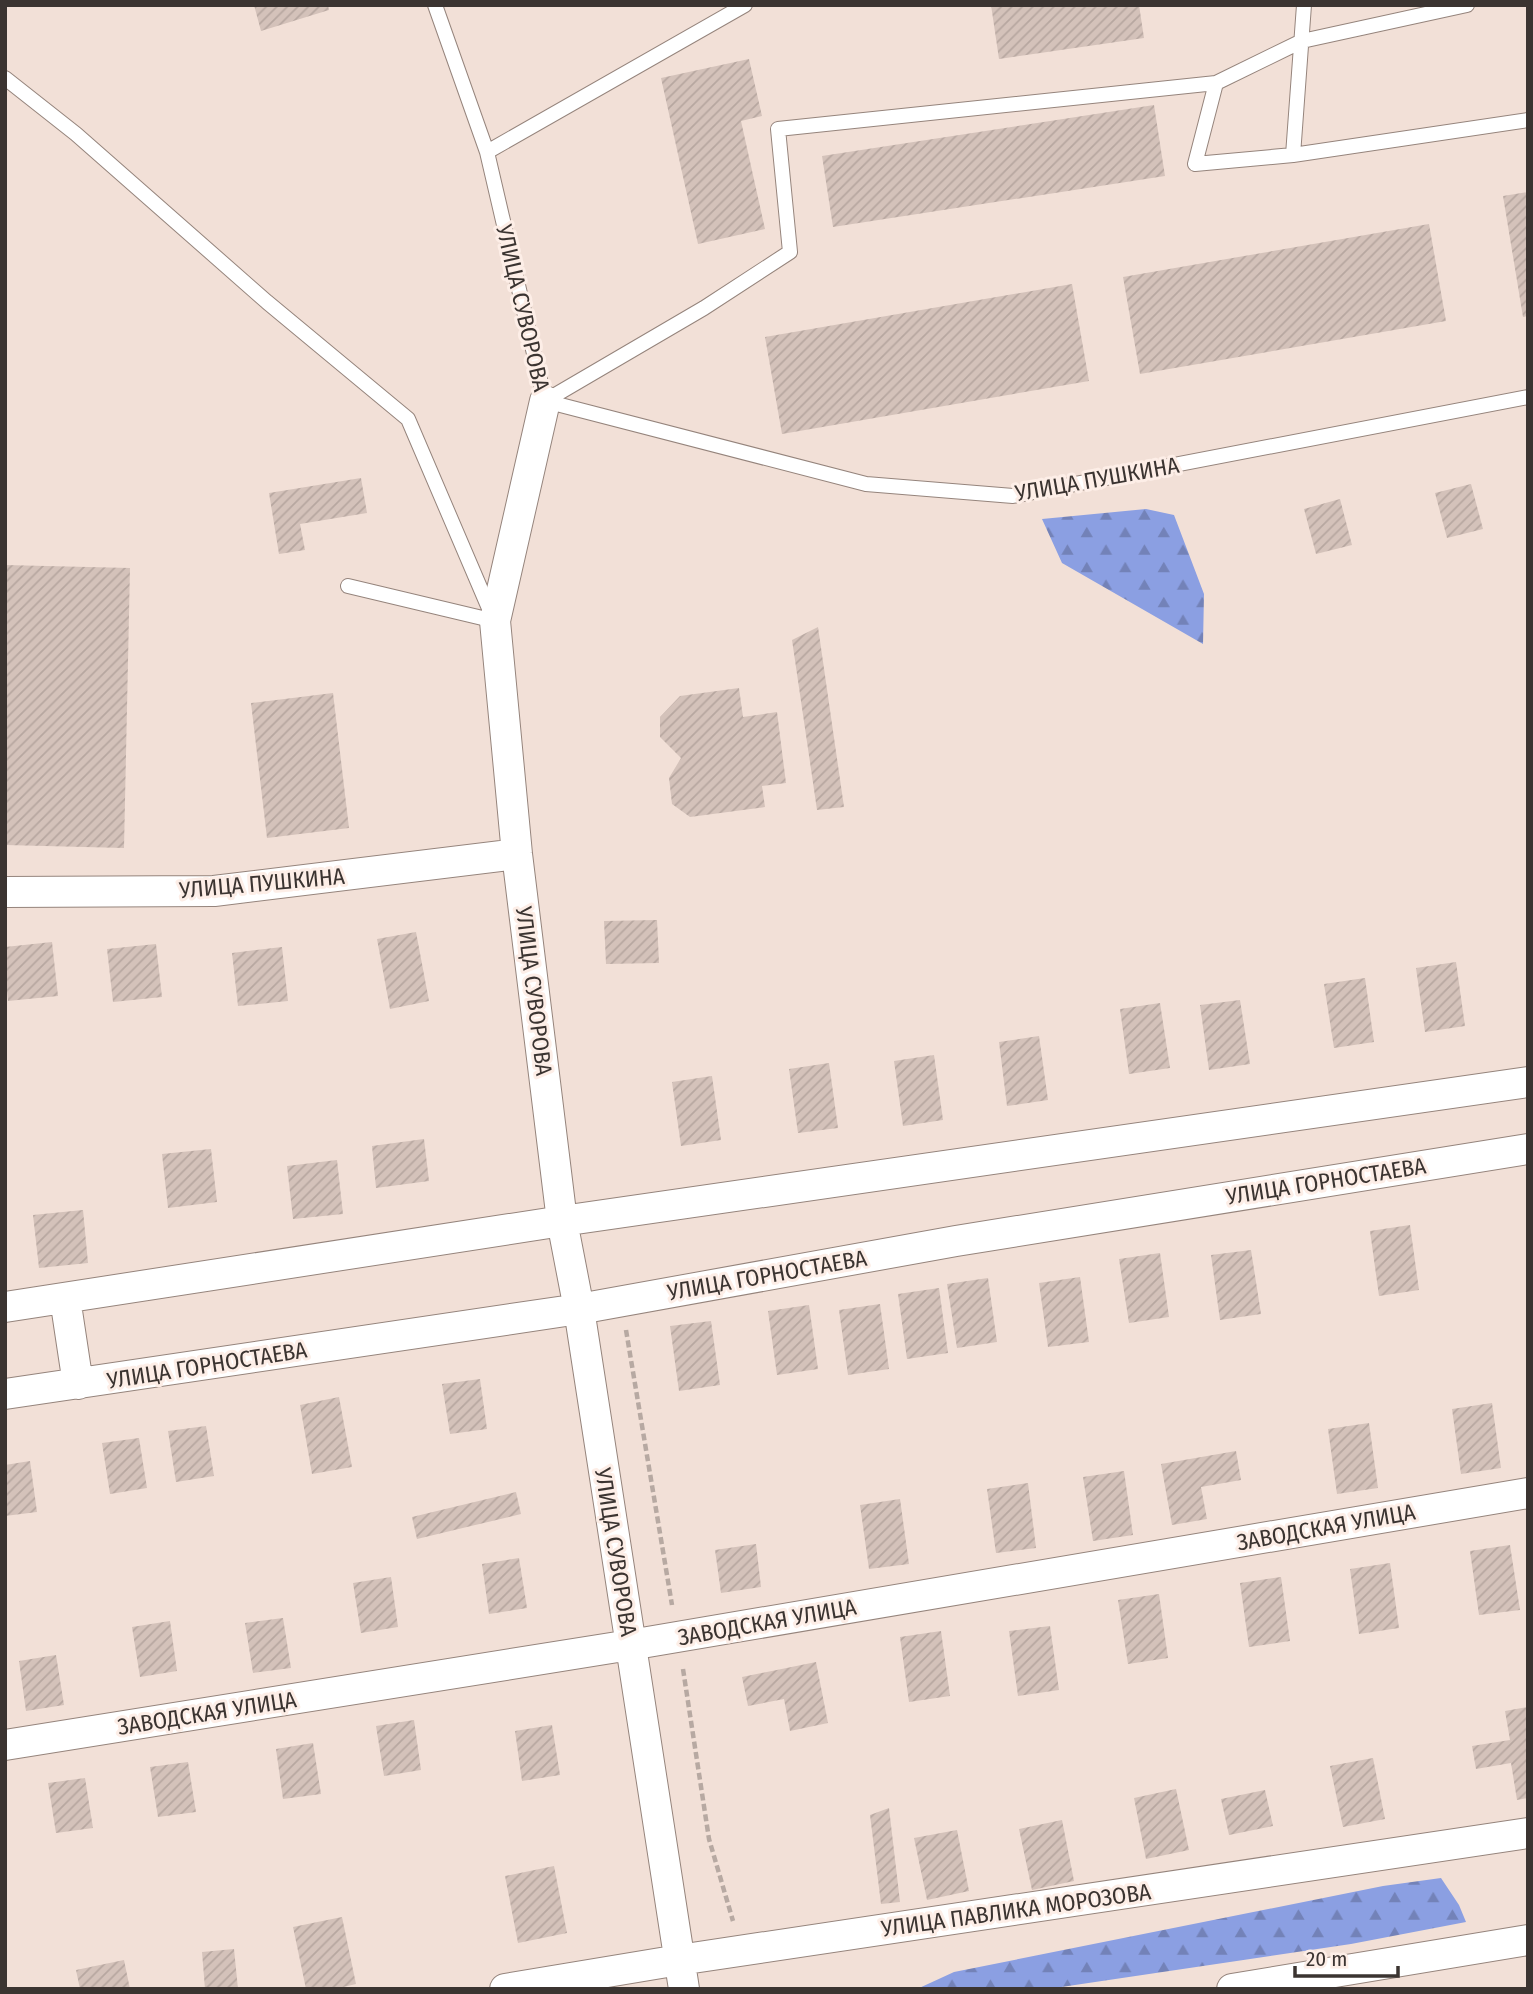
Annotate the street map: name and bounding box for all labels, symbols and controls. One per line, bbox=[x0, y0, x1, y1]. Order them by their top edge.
street label: УЛИЦА СУВОРОВА bbox=[490, 221, 556, 394]
street label: УЛИЦА ПУШКИНА bbox=[1012, 451, 1181, 507]
street label: УЛИЦА ПУШКИНА bbox=[177, 862, 346, 904]
street label: УЛИЦА СУВОРОВА bbox=[510, 904, 558, 1077]
street label: УЛИЦА ГОРНОСТАЕВА bbox=[1223, 1151, 1428, 1211]
street label: УЛИЦА ГОРНОСТАЕВА bbox=[664, 1244, 869, 1307]
street label: УЛИЦА ГОРНОСТАЕВА bbox=[104, 1335, 309, 1395]
street label: УЛИЦА СУВОРОВА bbox=[589, 1465, 643, 1638]
street label: ЗАВОДСКАЯ УЛИЦА bbox=[1235, 1498, 1417, 1556]
street label: ЗАВОДСКАЯ УЛИЦА bbox=[676, 1593, 858, 1651]
street label: ЗАВОДСКАЯ УЛИЦА bbox=[116, 1685, 298, 1741]
street label: УЛИЦА ПАВЛИКА МОРОЗОВА bbox=[878, 1877, 1153, 1943]
scale bar bbox=[1295, 1934, 1398, 1978]
text: 20 m bbox=[1306, 1946, 1347, 1972]

